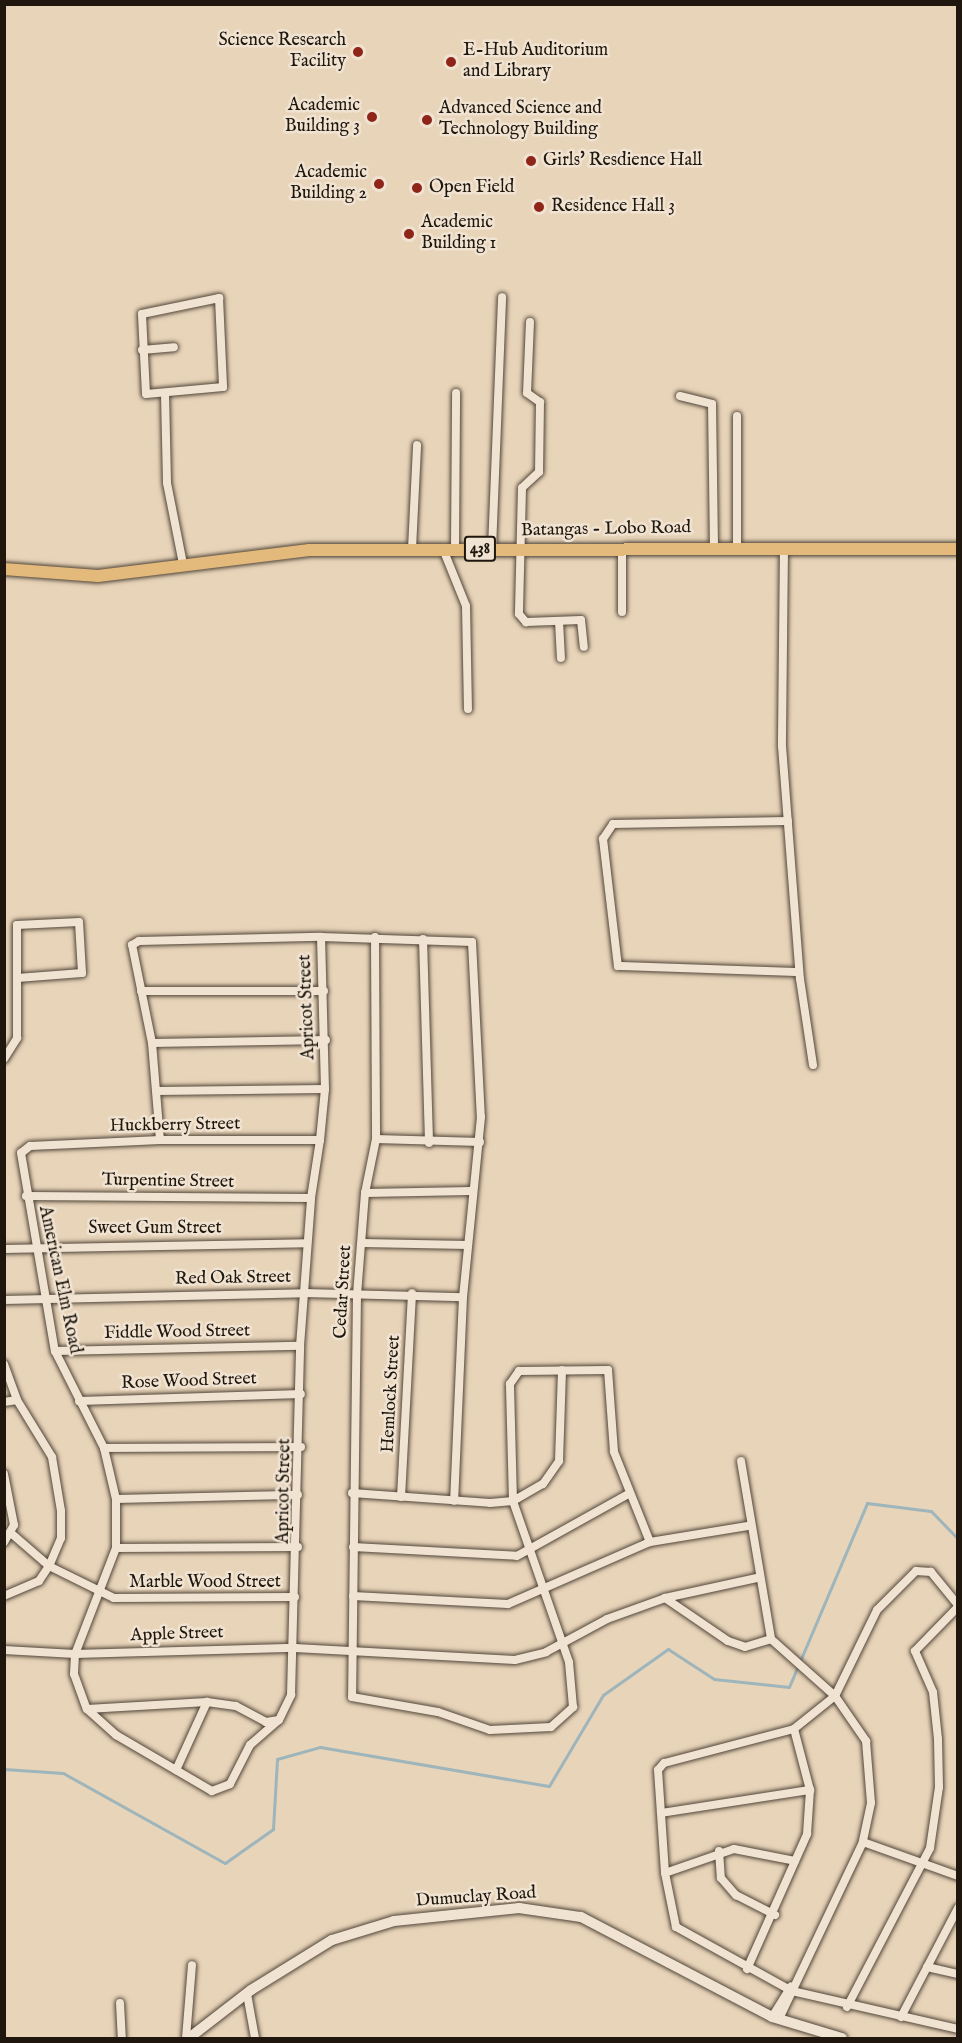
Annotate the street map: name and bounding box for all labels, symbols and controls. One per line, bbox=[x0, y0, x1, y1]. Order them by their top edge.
place label: Science Research Facility bbox=[218, 31, 346, 74]
place label: E-Hub Auditorium and Library bbox=[463, 41, 608, 84]
marker: Science Research Facility bbox=[351, 45, 365, 59]
marker: E-Hub Auditorium and Library bbox=[444, 55, 458, 69]
place label: Academic Building 3 bbox=[285, 96, 360, 138]
place label: Advanced Science and Technology Building bbox=[439, 99, 602, 142]
marker: Academic Building 3 bbox=[365, 110, 379, 124]
marker: Advanced Science and Technology Building bbox=[420, 113, 434, 127]
place label: Girls' Resdience Hall bbox=[543, 150, 702, 172]
marker: Girls' Resdience Hall bbox=[524, 154, 538, 168]
place label: Academic Building 2 bbox=[290, 163, 367, 206]
marker: Academic Building 2 bbox=[372, 177, 386, 191]
place label: Open Field bbox=[429, 177, 514, 199]
marker: Open Field bbox=[410, 181, 424, 195]
place label: Residence Hall 3 bbox=[551, 196, 675, 218]
marker: Residence Hall 3 bbox=[532, 200, 546, 214]
place label: Academic Building 1 bbox=[421, 213, 496, 256]
marker: Academic Building 1 bbox=[402, 227, 416, 241]
street label: Batangas - Lobo Road bbox=[521, 518, 691, 542]
road number: 438 bbox=[464, 536, 496, 562]
street label: Apricot Street bbox=[295, 954, 321, 1060]
street label: Huckberry Street bbox=[110, 1114, 240, 1138]
street label: Turpentine Street bbox=[102, 1170, 234, 1194]
street label: American Elm Road bbox=[33, 1204, 85, 1356]
street label: Sweet Gum Street bbox=[88, 1218, 222, 1240]
street label: Cedar Street bbox=[331, 1245, 357, 1339]
street label: Red Oak Street bbox=[175, 1267, 291, 1291]
street label: Fiddle Wood Street bbox=[104, 1321, 250, 1345]
street label: Hemlock Street bbox=[378, 1335, 406, 1453]
street label: Rose Wood Street bbox=[121, 1369, 257, 1395]
street label: Apricot Street bbox=[273, 1438, 297, 1544]
street label: Marble Wood Street bbox=[129, 1572, 281, 1594]
street label: Apple Street bbox=[130, 1623, 224, 1647]
street label: Dumuclay Road bbox=[415, 1883, 537, 1913]

